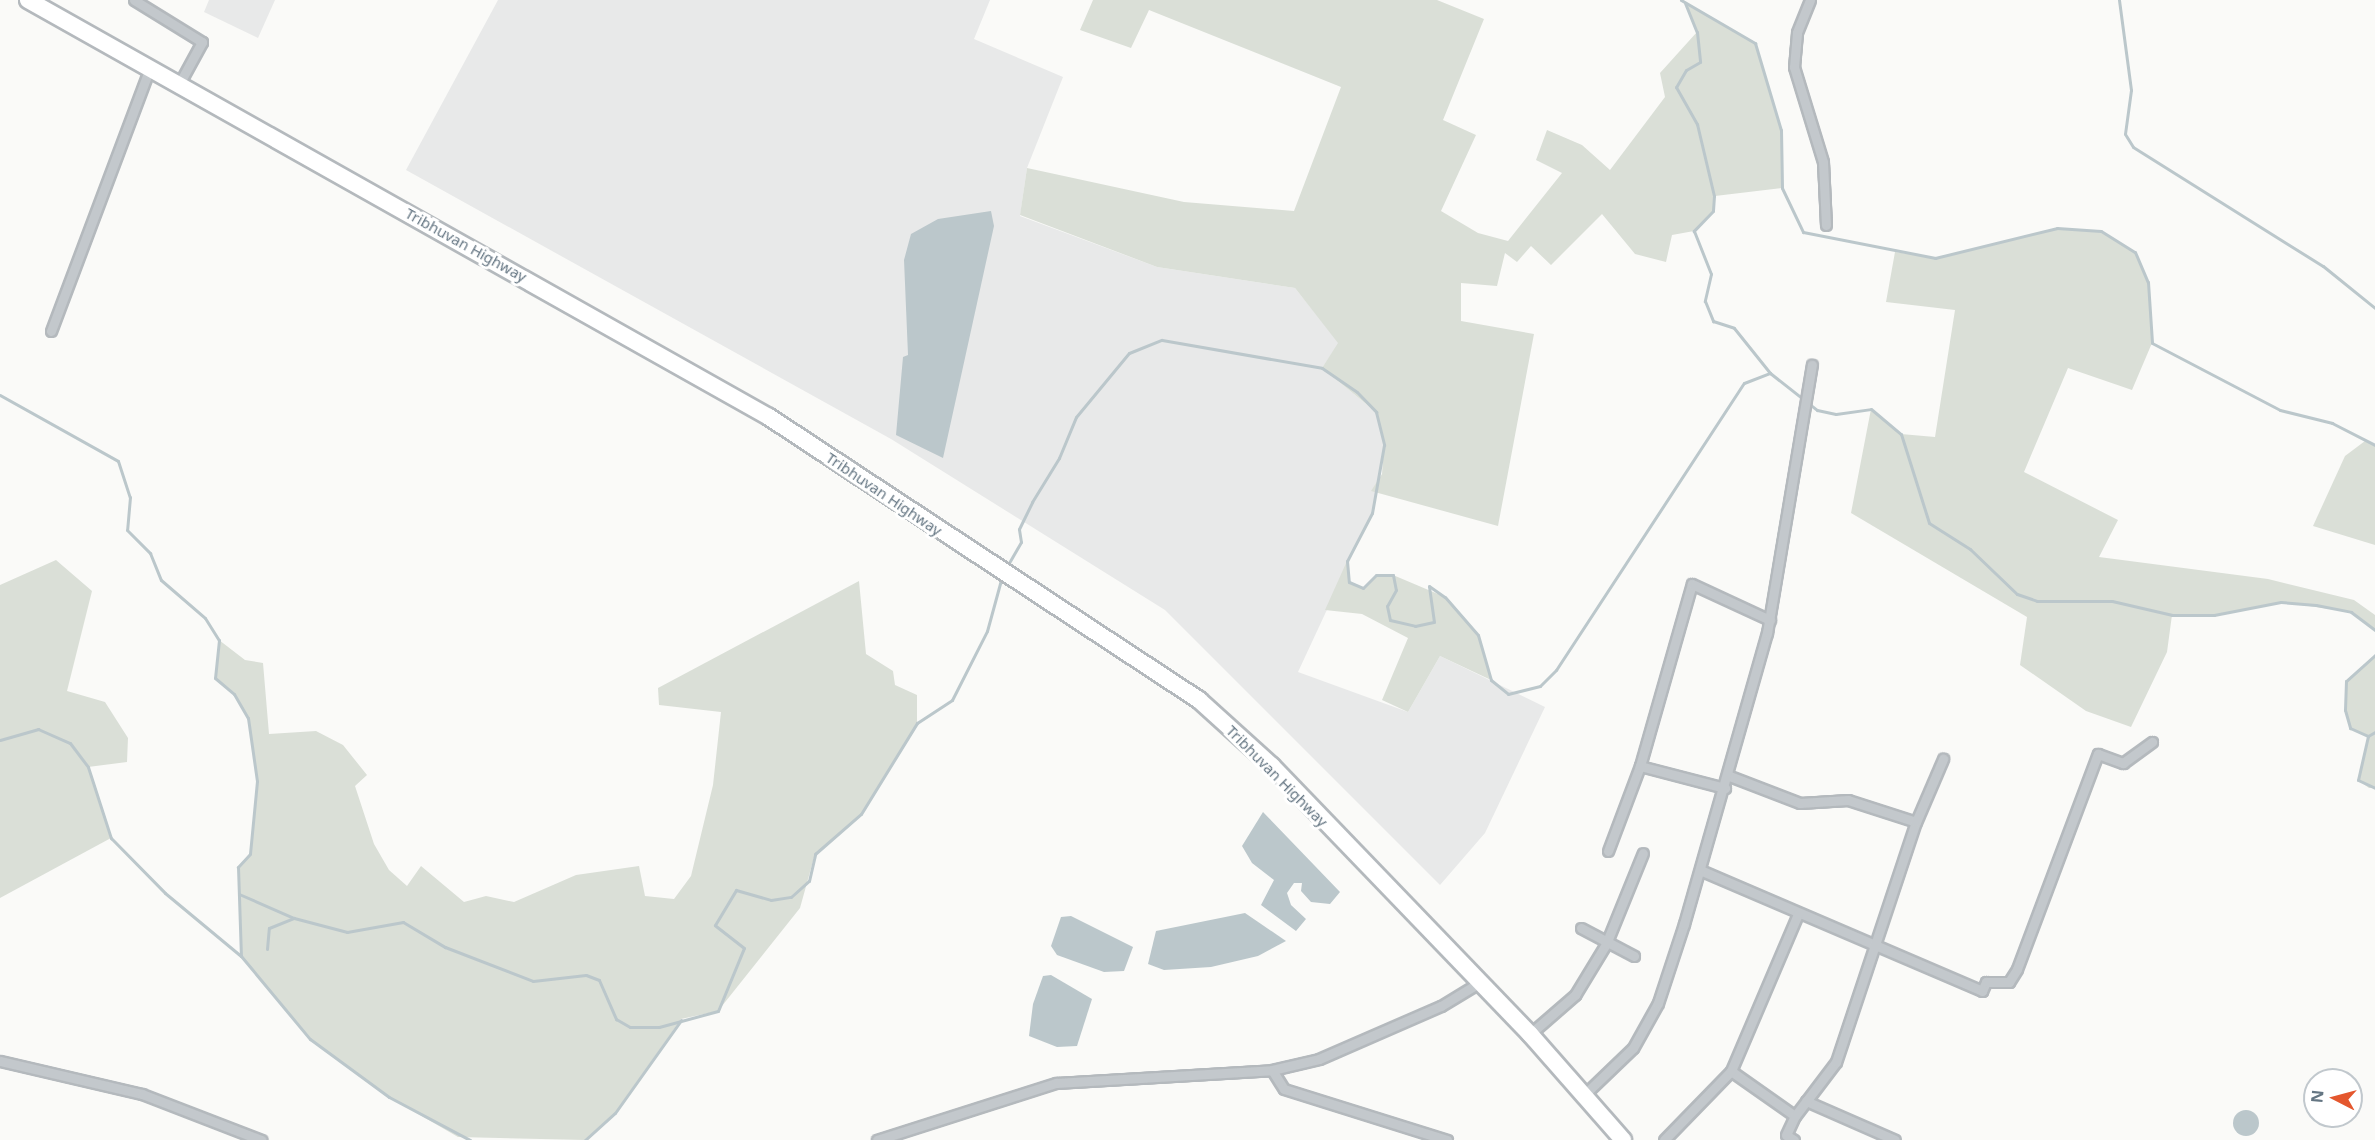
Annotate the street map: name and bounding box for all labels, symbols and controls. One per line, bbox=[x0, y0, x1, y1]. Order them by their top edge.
street label: Tribhuvan Highway bbox=[402, 204, 530, 286]
street label: Tribhuvan Highway bbox=[823, 449, 945, 539]
street label: Tribhuvan Highway bbox=[1223, 722, 1331, 830]
north arrow bbox=[2303, 1068, 2363, 1128]
text: N bbox=[2305, 1089, 2329, 1104]

